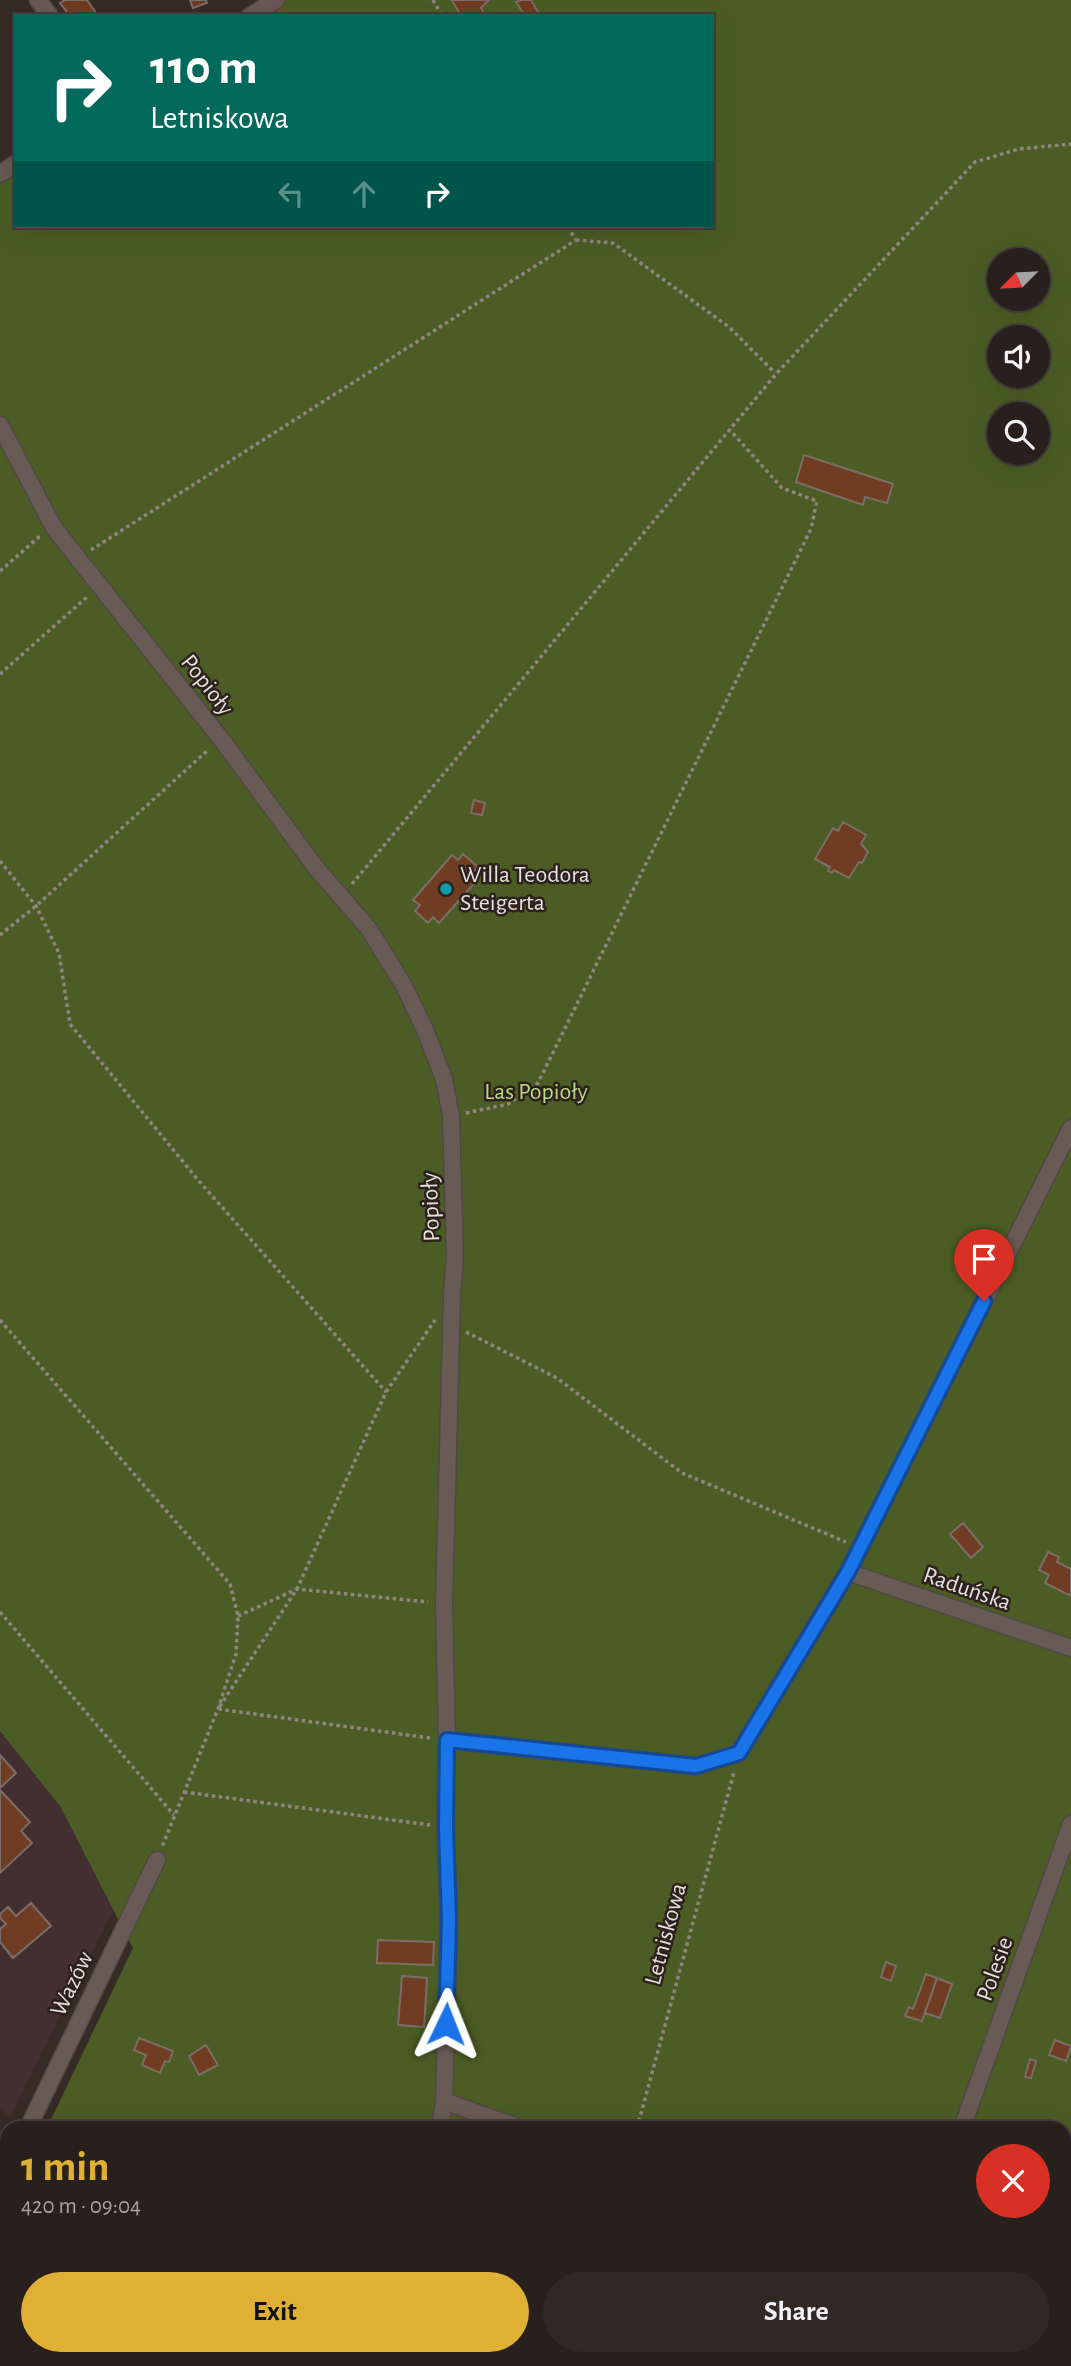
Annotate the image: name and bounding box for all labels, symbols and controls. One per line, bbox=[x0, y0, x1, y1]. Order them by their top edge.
icon: right bbox=[35, 42, 126, 133]
text: 110 m bbox=[150, 44, 258, 93]
text: Letniskowa bbox=[150, 102, 289, 134]
icon: left bbox=[272, 175, 310, 213]
icon: ahead bbox=[345, 175, 383, 213]
icon: right bbox=[418, 175, 456, 213]
north arrow bbox=[987, 248, 1050, 312]
map controls bbox=[987, 248, 1050, 465]
button: sound bbox=[987, 325, 1050, 388]
button: search bbox=[987, 402, 1050, 465]
street label: Popioły bbox=[176, 650, 238, 720]
place label: Willa Teodora Steigerta bbox=[460, 863, 590, 915]
marker: Willa Teodora Steigerta bbox=[438, 881, 454, 897]
park label: Las Popioły bbox=[484, 1080, 588, 1104]
street label: Popioły bbox=[418, 1172, 444, 1242]
pin bbox=[954, 1229, 1014, 1301]
icon: arrive bbox=[965, 1240, 1003, 1278]
street label: Raduńska bbox=[920, 1563, 1014, 1615]
street label: Letniskowa bbox=[641, 1881, 691, 1987]
street label: Polesie bbox=[972, 1934, 1018, 2004]
street label: Wazów bbox=[46, 1948, 98, 2020]
position arrow bbox=[409, 1987, 483, 2061]
button: close bbox=[976, 2144, 1050, 2218]
text: 1 min bbox=[21, 2146, 110, 2188]
text: 420 m · 09:04 bbox=[21, 2195, 141, 2218]
button: Exit bbox=[21, 2272, 529, 2352]
button: Share bbox=[543, 2272, 1050, 2352]

